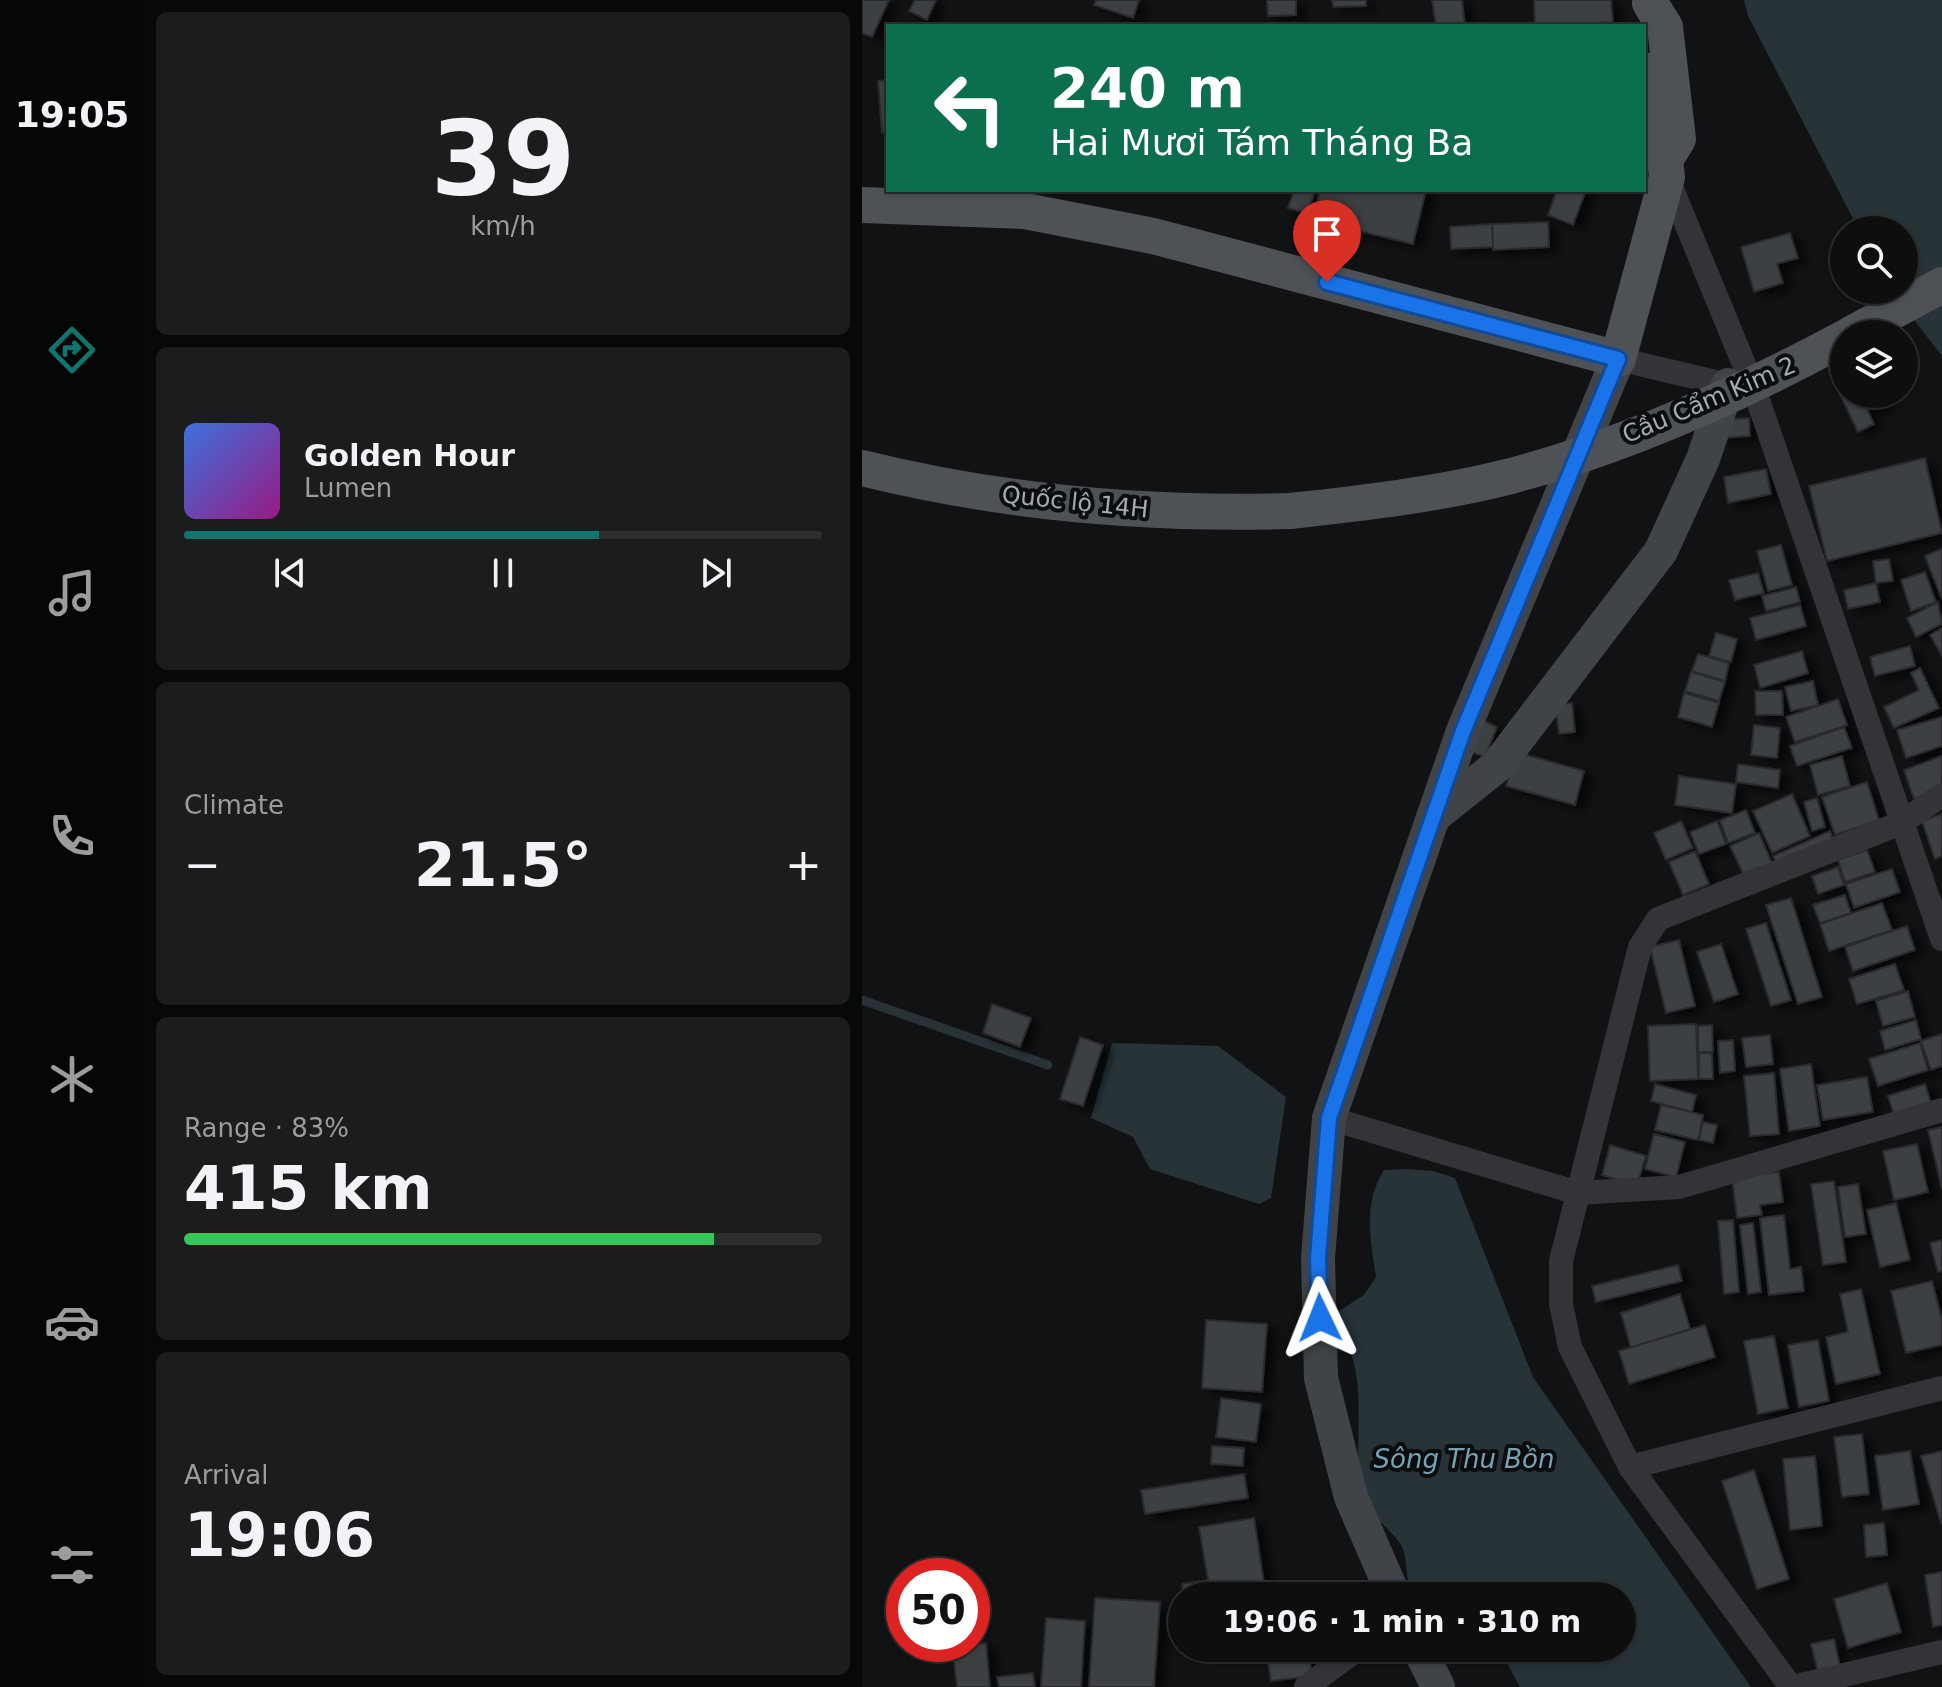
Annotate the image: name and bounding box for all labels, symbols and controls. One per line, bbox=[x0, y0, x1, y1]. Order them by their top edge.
text: 240 m bbox=[1050, 55, 1245, 120]
icon: left bbox=[918, 56, 1022, 160]
text: 19:05 bbox=[15, 94, 129, 135]
text: 39 bbox=[431, 98, 575, 220]
text: Hai Mươi Tám Tháng Ba bbox=[1050, 122, 1473, 163]
pin bbox=[1293, 200, 1361, 282]
text: km/h bbox=[470, 211, 536, 241]
icon: arrive bbox=[1305, 212, 1349, 256]
map controls bbox=[1830, 216, 1918, 408]
button: search bbox=[1830, 216, 1918, 304]
button: layers bbox=[1830, 320, 1918, 408]
icon: directions bbox=[44, 322, 100, 378]
street label: Cầu Cẩm Kim 2 bbox=[1618, 351, 1800, 449]
text: Golden Hour bbox=[304, 438, 515, 473]
text: Lumen bbox=[304, 473, 392, 503]
street label: Quốc lộ 14H bbox=[1000, 480, 1150, 524]
icon: previous bbox=[268, 551, 312, 595]
icon: pause bbox=[481, 551, 525, 595]
icon: next bbox=[694, 551, 738, 595]
icon: music bbox=[44, 565, 100, 621]
text: Climate bbox=[184, 790, 284, 820]
icon: phone bbox=[44, 808, 100, 864]
text: 21.5° bbox=[414, 830, 592, 900]
text: − bbox=[184, 839, 221, 890]
text: + bbox=[785, 839, 822, 890]
icon: climate bbox=[44, 1051, 100, 1107]
text: Range · 83% bbox=[184, 1113, 349, 1143]
text: 415 km bbox=[184, 1153, 433, 1223]
position arrow bbox=[1278, 1276, 1362, 1360]
icon: car bbox=[44, 1294, 100, 1350]
water label: Sông Thu Bồn bbox=[1374, 1444, 1554, 1474]
text: Arrival bbox=[184, 1460, 268, 1490]
text: 19:06 bbox=[184, 1500, 375, 1570]
icon: filters bbox=[44, 1537, 100, 1593]
speed limit sign: 50 bbox=[886, 1558, 990, 1662]
text: 19:06 · 1 min · 310 m bbox=[1223, 1604, 1581, 1639]

